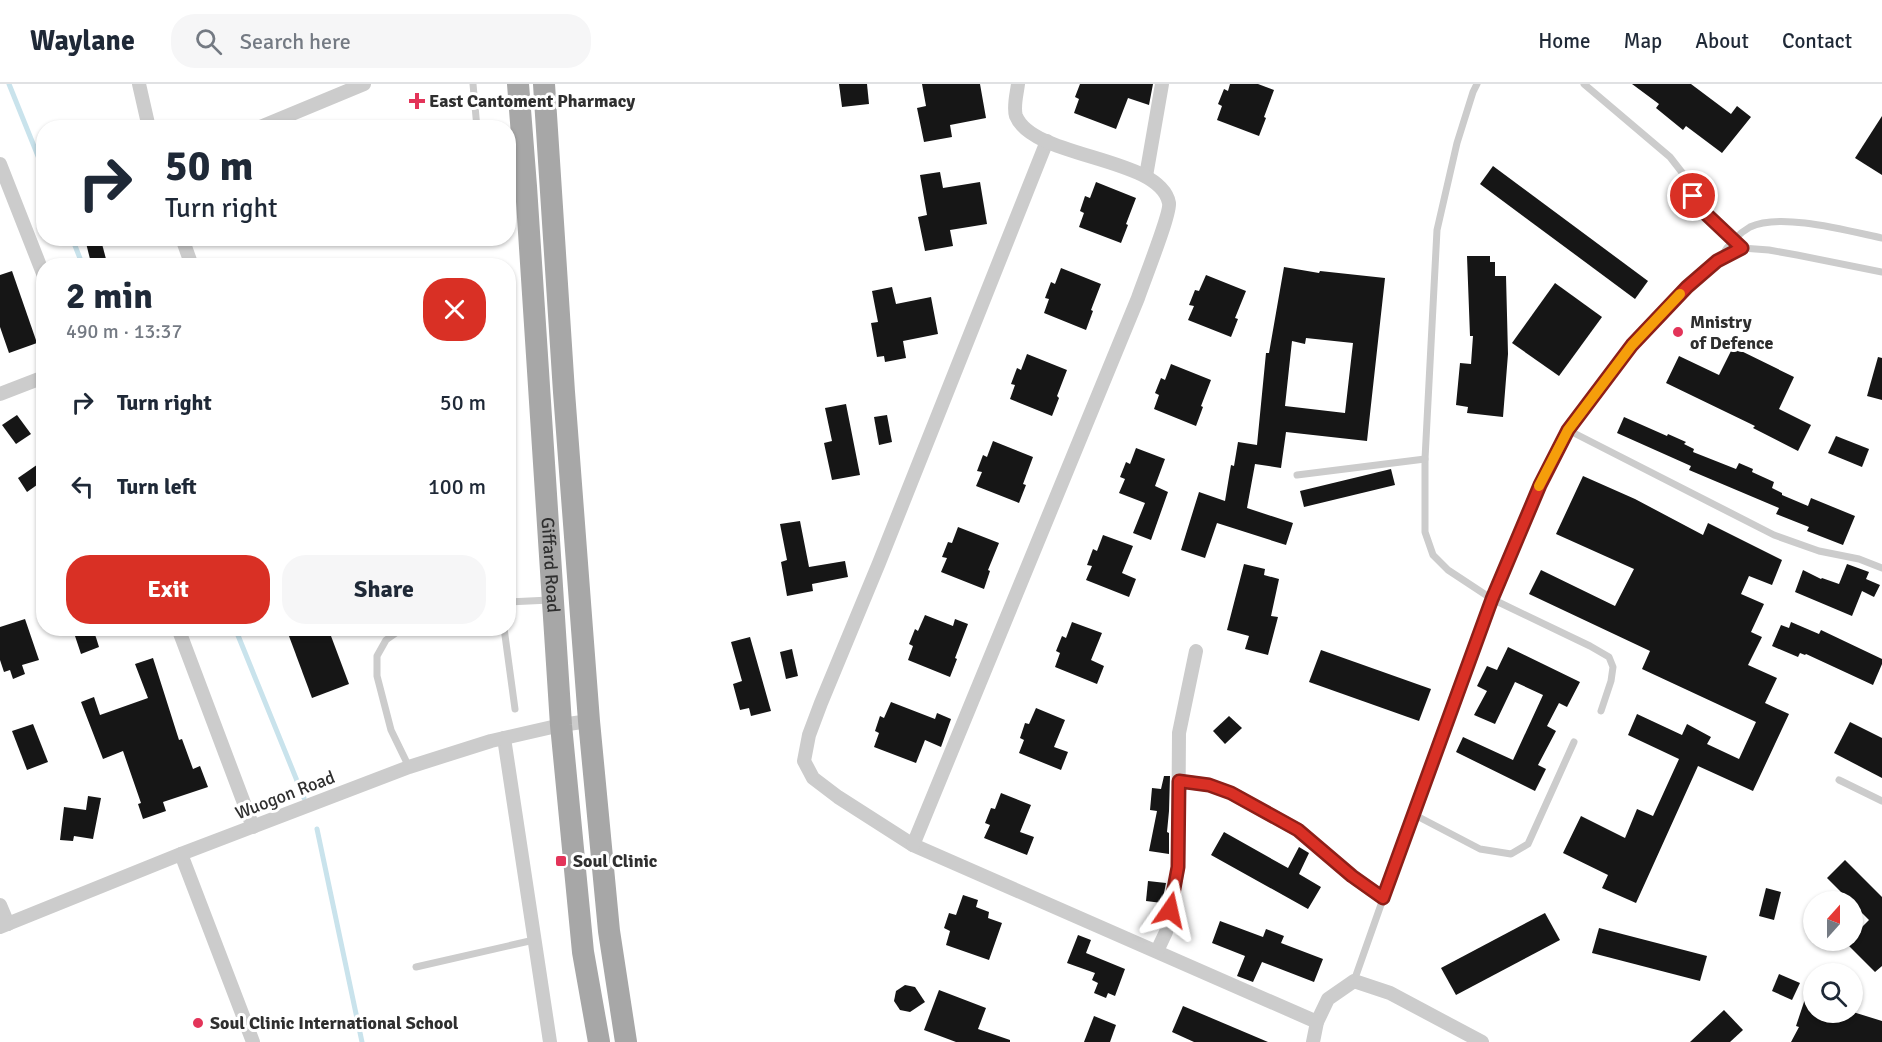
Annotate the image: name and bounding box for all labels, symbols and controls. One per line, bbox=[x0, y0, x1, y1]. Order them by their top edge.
search box bbox=[171, 14, 591, 68]
text: Waylane bbox=[30, 24, 135, 58]
icon: search bbox=[192, 25, 225, 58]
text: Search here bbox=[240, 28, 351, 55]
text: Home bbox=[1538, 28, 1591, 54]
text: Map bbox=[1624, 28, 1662, 54]
text: About bbox=[1695, 28, 1749, 54]
text: Contact bbox=[1782, 28, 1852, 54]
place label: East Cantoment Pharmacy bbox=[429, 90, 635, 112]
marker: East Cantoment Pharmacy bbox=[410, 94, 424, 108]
text: 50 m bbox=[165, 141, 254, 192]
icon: right bbox=[66, 144, 144, 222]
pin bbox=[1667, 170, 1718, 221]
icon: arrive bbox=[1676, 179, 1709, 212]
text: Turn right bbox=[165, 192, 278, 225]
text: 2 min bbox=[66, 274, 153, 319]
button: close bbox=[423, 278, 486, 341]
place label: Mnistry of Defence bbox=[1690, 311, 1773, 354]
text: 490 m · 13:37 bbox=[66, 319, 182, 344]
marker: Mnistry of Defence bbox=[1671, 325, 1685, 339]
icon: right bbox=[66, 386, 99, 419]
text: Turn right bbox=[117, 389, 212, 416]
text: 50 m bbox=[440, 389, 486, 416]
icon: left bbox=[66, 470, 99, 503]
text: Turn left bbox=[117, 473, 197, 500]
text: 100 m bbox=[428, 473, 486, 500]
street label: Giffard Road bbox=[537, 516, 565, 613]
button: Exit bbox=[66, 555, 270, 624]
button: Share bbox=[282, 555, 486, 624]
street label: Wuogon Road bbox=[232, 766, 338, 824]
place label: Soul Clinic bbox=[573, 850, 658, 872]
marker: Soul Clinic bbox=[554, 854, 568, 868]
position arrow bbox=[1138, 878, 1202, 942]
north arrow bbox=[1803, 891, 1863, 951]
map controls bbox=[1803, 891, 1863, 1023]
button: search bbox=[1803, 963, 1863, 1023]
place label: Soul Clinic International School bbox=[210, 1012, 459, 1034]
marker: Soul Clinic International School bbox=[191, 1016, 205, 1030]

